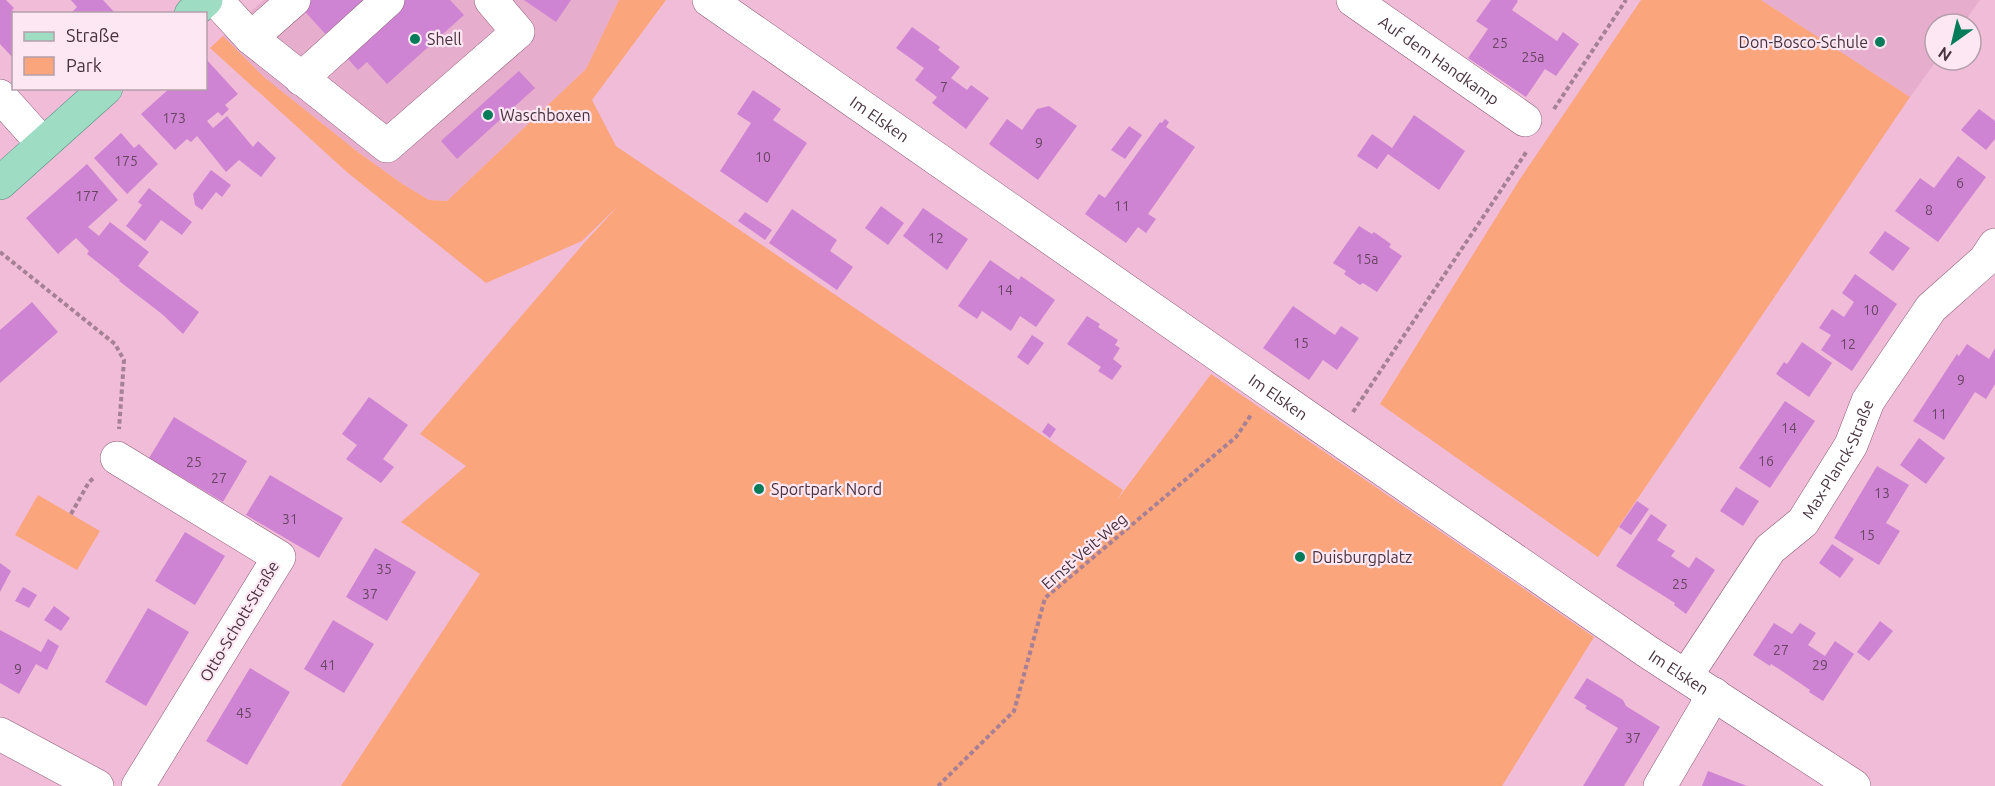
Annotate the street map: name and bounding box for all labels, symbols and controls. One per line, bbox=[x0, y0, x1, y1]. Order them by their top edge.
legend bbox=[12, 12, 207, 90]
street label: Auf dem Handkamp bbox=[1376, 12, 1503, 108]
north arrow bbox=[1923, 12, 1983, 72]
text: Straße bbox=[66, 25, 119, 45]
place label: Shell bbox=[427, 30, 462, 48]
marker: Shell bbox=[408, 32, 422, 46]
place label: Don-Bosco-Schule bbox=[1739, 33, 1868, 51]
house number: 25 bbox=[1492, 35, 1508, 51]
marker: Don-Bosco-Schule bbox=[1873, 35, 1887, 49]
text: N bbox=[1935, 44, 1955, 65]
house number: 25a bbox=[1522, 49, 1545, 65]
text: Park bbox=[66, 55, 102, 75]
house number: 7 bbox=[940, 79, 948, 95]
street label: Im Elsken bbox=[847, 92, 912, 146]
place label: Waschboxen bbox=[500, 106, 591, 124]
marker: Waschboxen bbox=[481, 108, 495, 122]
house number: 173 bbox=[162, 110, 186, 126]
house number: 9 bbox=[1035, 135, 1043, 151]
house number: 10 bbox=[755, 149, 771, 165]
house number: 175 bbox=[114, 153, 138, 169]
house number: 6 bbox=[1956, 175, 1964, 191]
house number: 177 bbox=[75, 188, 99, 204]
house number: 11 bbox=[1114, 198, 1130, 214]
house number: 8 bbox=[1925, 202, 1933, 218]
house number: 12 bbox=[928, 230, 944, 246]
house number: 15a bbox=[1356, 251, 1379, 267]
house number: 14 bbox=[997, 282, 1013, 298]
house number: 10 bbox=[1863, 302, 1879, 318]
house number: 15 bbox=[1293, 335, 1309, 351]
house number: 12 bbox=[1840, 336, 1856, 352]
street label: Im Elsken bbox=[1246, 370, 1311, 424]
house number: 9 bbox=[1957, 372, 1965, 388]
street label: Max-Planck-Straße bbox=[1798, 397, 1877, 522]
house number: 11 bbox=[1931, 406, 1947, 422]
house number: 14 bbox=[1781, 420, 1797, 436]
house number: 16 bbox=[1758, 453, 1774, 469]
house number: 25 bbox=[186, 454, 202, 470]
house number: 27 bbox=[211, 470, 227, 486]
place label: Sportpark Nord bbox=[771, 480, 882, 498]
marker: Sportpark Nord bbox=[752, 482, 766, 496]
house number: 13 bbox=[1874, 485, 1890, 501]
street label: Ernst-Veit-Weg bbox=[1038, 509, 1130, 593]
house number: 31 bbox=[282, 511, 298, 527]
house number: 15 bbox=[1859, 527, 1875, 543]
place label: Duisburgplatz bbox=[1312, 548, 1412, 566]
marker: Duisburgplatz bbox=[1293, 550, 1307, 564]
street label: Otto-Schott-Straße bbox=[196, 557, 282, 685]
house number: 35 bbox=[376, 561, 392, 577]
house number: 25 bbox=[1672, 576, 1688, 592]
house number: 37 bbox=[362, 586, 378, 602]
house number: 27 bbox=[1773, 642, 1789, 658]
street label: Im Elsken bbox=[1646, 646, 1712, 698]
house number: 41 bbox=[320, 657, 336, 673]
house number: 29 bbox=[1812, 657, 1828, 673]
house number: 9 bbox=[14, 661, 22, 677]
house number: 45 bbox=[236, 705, 252, 721]
house number: 37 bbox=[1625, 730, 1641, 746]

